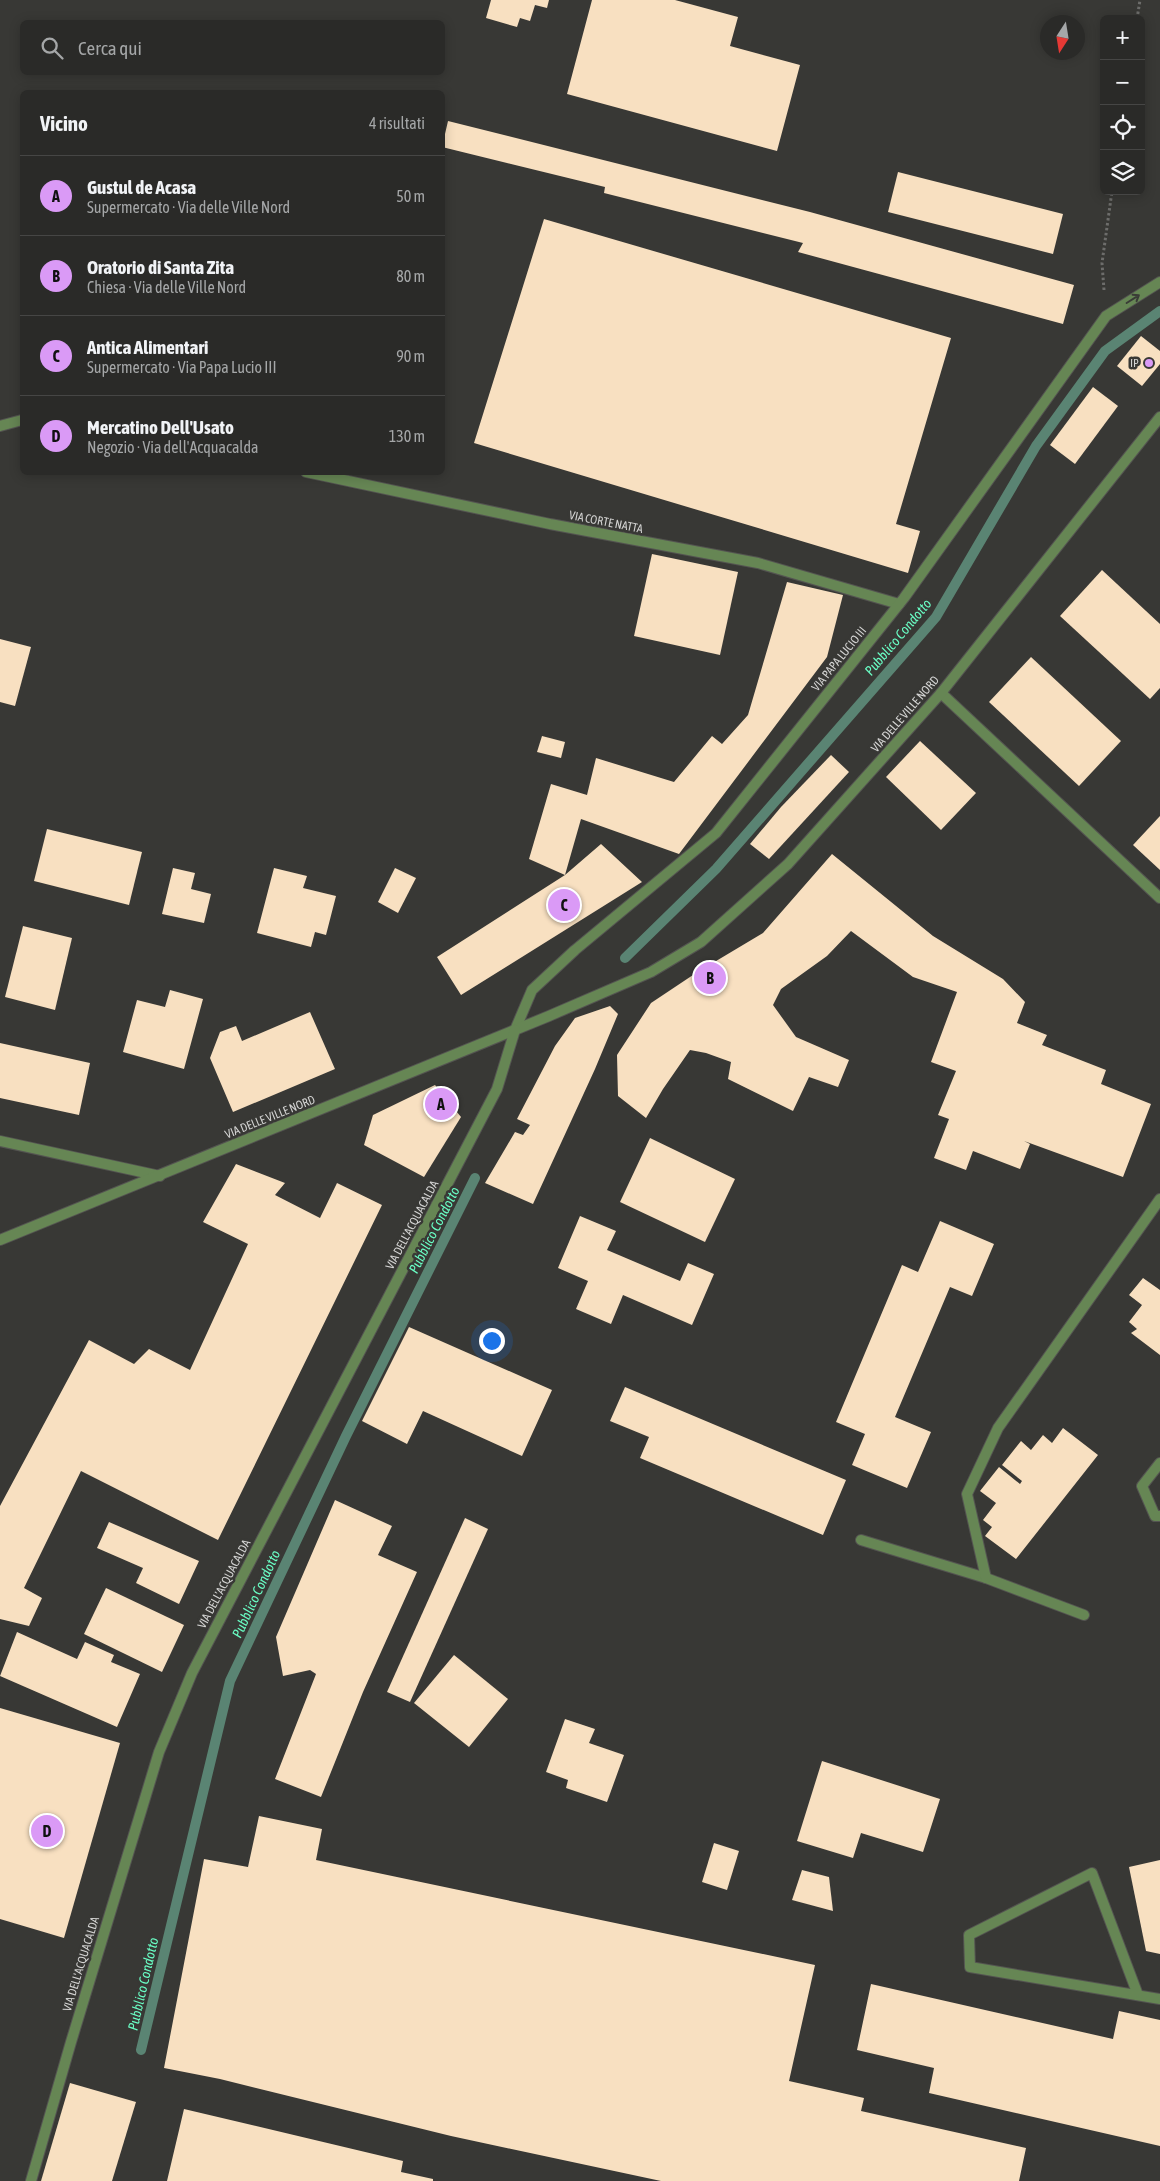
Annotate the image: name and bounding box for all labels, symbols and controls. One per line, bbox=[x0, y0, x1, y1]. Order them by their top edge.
north arrow bbox=[1040, 15, 1085, 60]
map controls bbox=[1100, 15, 1145, 195]
button: + bbox=[1100, 15, 1145, 60]
search box bbox=[20, 20, 445, 75]
icon: search bbox=[38, 34, 66, 62]
text: Cerca qui bbox=[78, 37, 142, 59]
button: − bbox=[1100, 60, 1145, 105]
button: locate bbox=[1100, 105, 1145, 150]
text: Vicino bbox=[40, 111, 88, 135]
text: 4 risultati bbox=[369, 114, 425, 132]
button: layers bbox=[1100, 150, 1145, 195]
text: Gustul de Acasa bbox=[87, 176, 196, 198]
text: A bbox=[52, 187, 60, 205]
text: 50 m bbox=[396, 187, 425, 205]
text: Supermercato · Via delle Ville Nord bbox=[87, 198, 290, 216]
text: Oratorio di Santa Zita bbox=[87, 256, 234, 278]
text: B bbox=[52, 267, 60, 285]
text: 80 m bbox=[396, 267, 425, 285]
text: Chiesa · Via delle Ville Nord bbox=[87, 278, 246, 296]
one-way arrow bbox=[1126, 293, 1140, 303]
text: Antica Alimentari bbox=[87, 336, 208, 358]
text: C bbox=[52, 347, 60, 365]
text: 90 m bbox=[396, 347, 425, 365]
place label: IP bbox=[1130, 356, 1139, 370]
marker: IP bbox=[1143, 357, 1155, 369]
text: Supermercato · Via Papa Lucio III bbox=[87, 358, 276, 376]
text: Mercatino Dell'Usato bbox=[87, 416, 234, 438]
text: D bbox=[52, 427, 60, 445]
text: 130 m bbox=[389, 427, 425, 445]
text: Negozio · Via dell'Acquacalda bbox=[87, 438, 258, 456]
street label: VIA CORTE NATTA bbox=[568, 508, 644, 536]
water label: Pubblico Condotto bbox=[861, 595, 935, 678]
street label: VIA PAPA LUCIO III bbox=[809, 624, 869, 694]
street label: VIA DELLE VILLE NORD bbox=[868, 673, 942, 755]
pin: C bbox=[548, 886, 580, 924]
pin: B bbox=[694, 959, 726, 997]
pin: A bbox=[425, 1085, 457, 1123]
street label: VIA DELLE VILLE NORD bbox=[223, 1092, 317, 1141]
street label: VIA DELL'ACQUACALDA bbox=[383, 1178, 441, 1272]
water label: Pubblico Condotto bbox=[405, 1184, 463, 1276]
your location bbox=[479, 1328, 505, 1354]
street label: VIA DELL'ACQUACALDA bbox=[195, 1537, 253, 1631]
water label: Pubblico Condotto bbox=[229, 1547, 283, 1640]
pin: D bbox=[31, 1812, 63, 1850]
street label: VIA DELL'ACQUACALDA bbox=[60, 1915, 102, 2013]
water label: Pubblico Condotto bbox=[125, 1936, 162, 2032]

